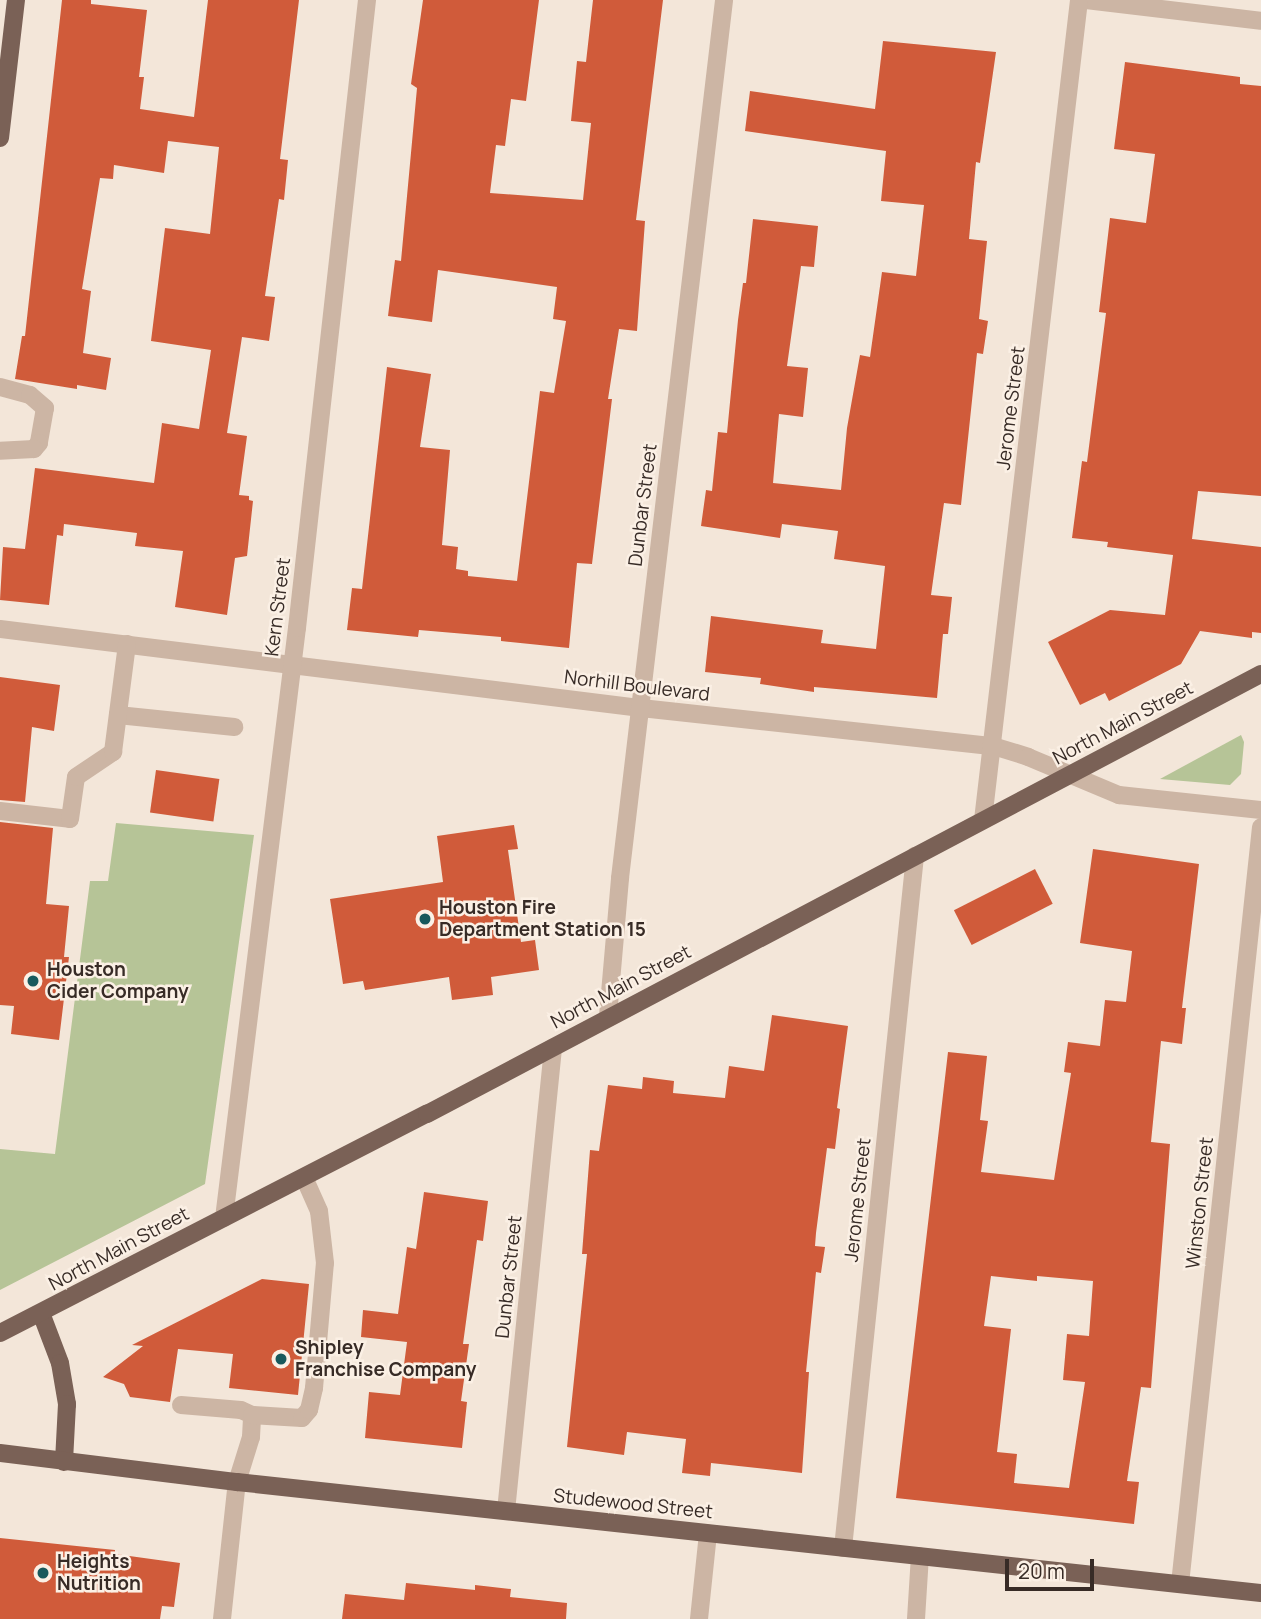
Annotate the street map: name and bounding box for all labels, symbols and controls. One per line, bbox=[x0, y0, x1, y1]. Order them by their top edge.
street label: Jerome Street bbox=[992, 345, 1030, 471]
street label: Dunbar Street bbox=[624, 442, 662, 568]
street label: Kern Street bbox=[261, 556, 295, 658]
street label: Norhill Boulevard bbox=[563, 666, 711, 706]
street label: North Main Street bbox=[1049, 676, 1197, 770]
place label: Houston Fire Department Station 15 bbox=[439, 897, 646, 941]
marker: Houston Fire Department Station 15 bbox=[417, 911, 433, 927]
street label: North Main Street bbox=[547, 940, 695, 1034]
place label: Houston Cider Company bbox=[47, 959, 189, 1003]
marker: Houston Cider Company bbox=[25, 973, 41, 989]
street label: Winston Street bbox=[1182, 1136, 1218, 1270]
street label: Jerome Street bbox=[840, 1137, 876, 1263]
street label: North Main Street bbox=[45, 1202, 193, 1296]
street label: Dunbar Street bbox=[491, 1214, 527, 1340]
place label: Shipley Franchise Company bbox=[295, 1337, 476, 1381]
marker: Shipley Franchise Company bbox=[273, 1351, 289, 1367]
street label: Studewood Street bbox=[552, 1484, 714, 1524]
scale bar bbox=[1009, 1546, 1098, 1590]
place label: Heights Nutrition bbox=[57, 1551, 141, 1595]
text: 20 m bbox=[1018, 1557, 1065, 1585]
marker: Heights Nutrition bbox=[35, 1565, 51, 1581]

